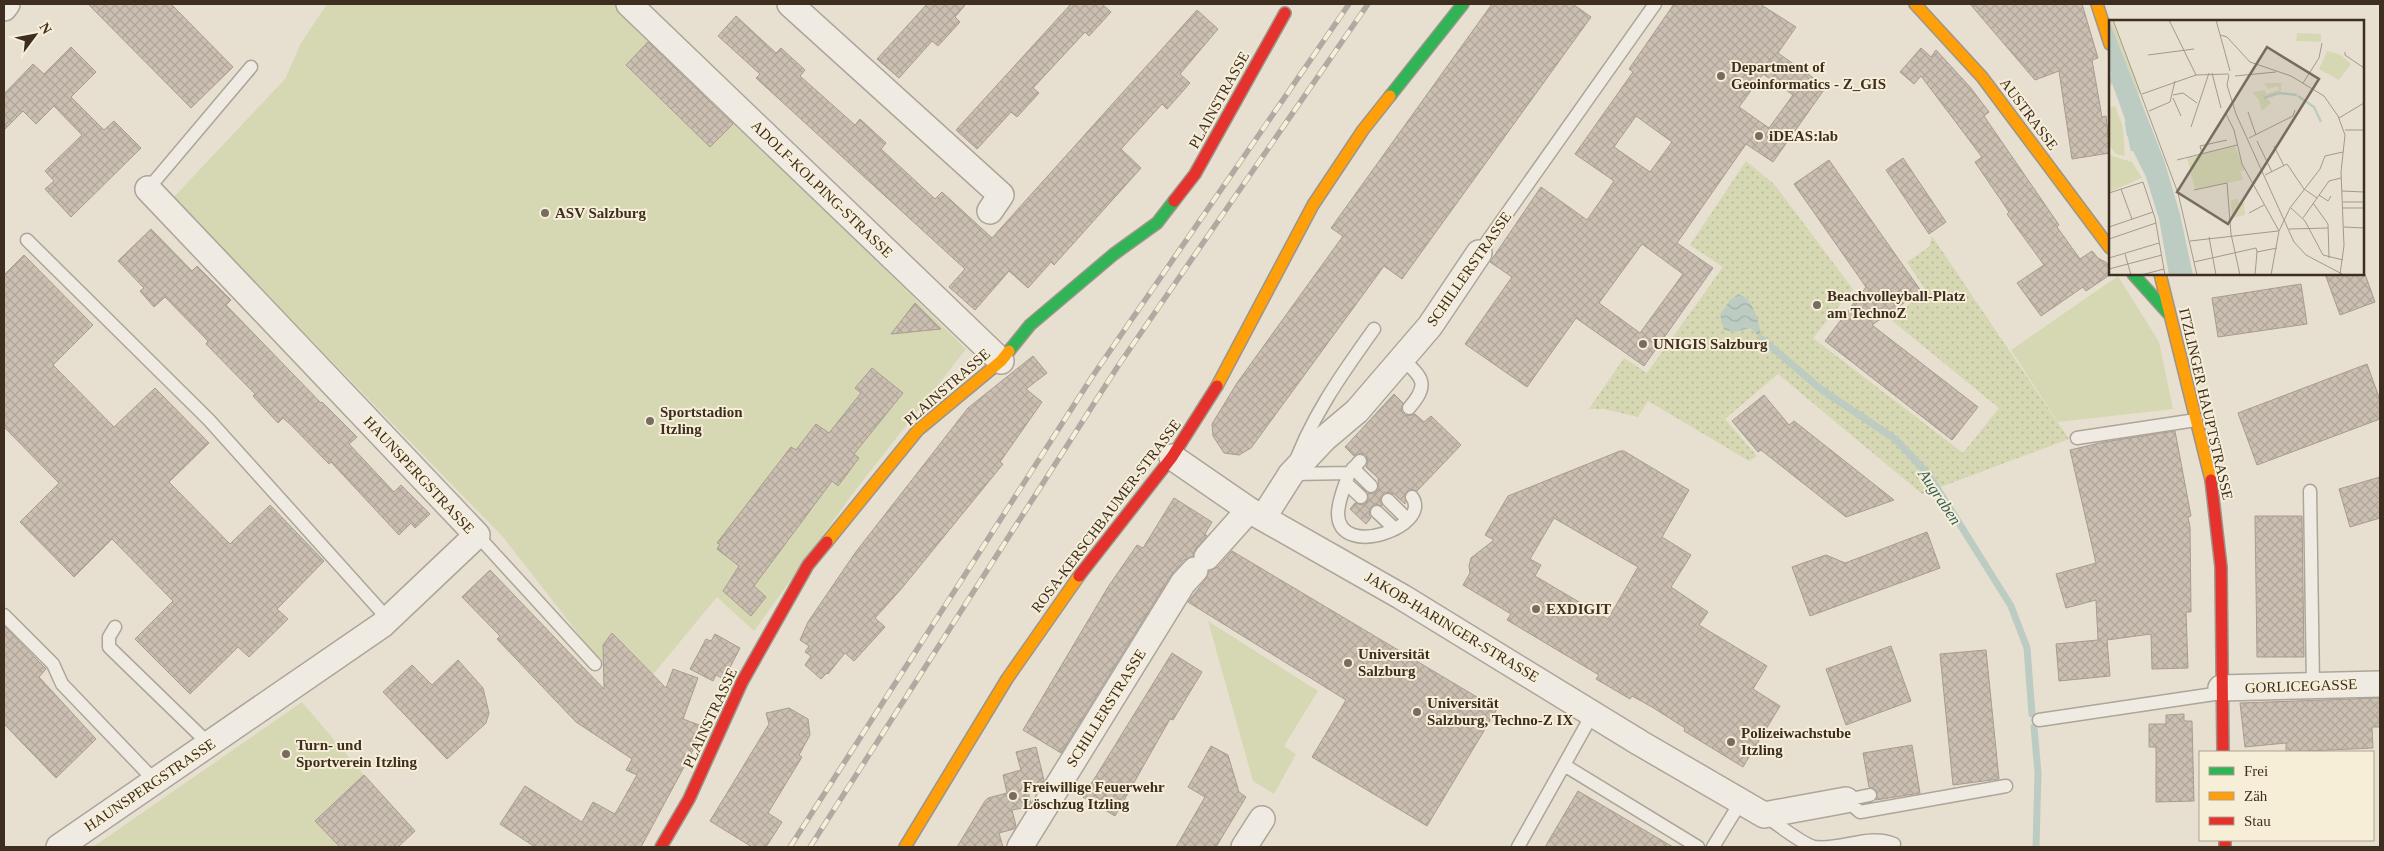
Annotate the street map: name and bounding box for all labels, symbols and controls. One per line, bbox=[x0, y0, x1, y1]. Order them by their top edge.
north arrow bbox=[10, 10, 60, 60]
text: N bbox=[37, 20, 55, 37]
inset map bbox=[2109, 20, 2364, 275]
street label: PLAINSTRASSE bbox=[1186, 49, 1252, 151]
place label: Department of Geoinformatics - Z_GIS bbox=[1731, 59, 1886, 92]
marker: Department of Geoinformatics - Z_GIS bbox=[1715, 70, 1727, 82]
street label: AUSTRASSE bbox=[1997, 75, 2061, 153]
street label: ADOLF-KOLPING-STRASSE bbox=[748, 117, 896, 261]
place label: iDEAS:lab bbox=[1769, 128, 1838, 144]
marker: iDEAS:lab bbox=[1753, 130, 1765, 142]
place label: ASV Salzburg bbox=[555, 205, 646, 221]
marker: ASV Salzburg bbox=[539, 207, 551, 219]
street label: SCHILLERSTRASSE bbox=[1423, 209, 1515, 329]
place label: Beachvolleyball-Platz am TechnoZ bbox=[1827, 288, 1966, 321]
marker: Beachvolleyball-Platz am TechnoZ bbox=[1811, 299, 1823, 311]
street label: ITZLINGER HAUPTSTRASSE bbox=[2176, 307, 2236, 501]
place label: UNIGIS Salzburg bbox=[1653, 336, 1768, 352]
marker: UNIGIS Salzburg bbox=[1637, 338, 1649, 350]
street label: PLAINSTRASSE bbox=[901, 345, 993, 429]
place label: Sportstadion Itzling bbox=[660, 404, 743, 437]
street label: HAUNSPERGSTRASSE bbox=[361, 413, 477, 537]
marker: Sportstadion Itzling bbox=[644, 415, 656, 427]
street label: ROSA-KERSCHBAUMER-STRASSE bbox=[1028, 416, 1184, 616]
water label: Augraben bbox=[1914, 465, 1965, 528]
street label: JAKOB-HARINGER-STRASSE bbox=[1362, 569, 1542, 685]
place label: EXDIGIT bbox=[1546, 601, 1611, 617]
marker: EXDIGIT bbox=[1530, 603, 1542, 615]
street label: SCHILLERSTRASSE bbox=[1063, 646, 1149, 770]
place label: Universität Salzburg bbox=[1358, 646, 1430, 679]
marker: Universität Salzburg bbox=[1342, 657, 1354, 669]
street label: PLAINSTRASSE bbox=[680, 666, 740, 770]
street label: GORLICEGASSE bbox=[2244, 676, 2358, 696]
place label: Universität Salzburg, Techno-Z IX bbox=[1427, 695, 1573, 728]
marker: Universität Salzburg, Techno-Z IX bbox=[1411, 706, 1423, 718]
place label: Polizeiwachstube Itzling bbox=[1741, 725, 1851, 758]
street label: HAUNSPERGSTRASSE bbox=[82, 735, 218, 835]
marker: Polizeiwachstube Itzling bbox=[1725, 736, 1737, 748]
place label: Turn- und Sportverein Itzling bbox=[296, 737, 417, 770]
marker: Turn- und Sportverein Itzling bbox=[280, 748, 292, 760]
legend bbox=[2199, 751, 2374, 841]
text: Frei bbox=[2244, 763, 2268, 779]
place label: Freiwillige Feuerwehr Löschzug Itzling bbox=[1023, 779, 1165, 812]
text: Zäh bbox=[2244, 788, 2268, 804]
marker: Freiwillige Feuerwehr Löschzug Itzling bbox=[1007, 790, 1019, 802]
text: Stau bbox=[2244, 813, 2271, 829]

